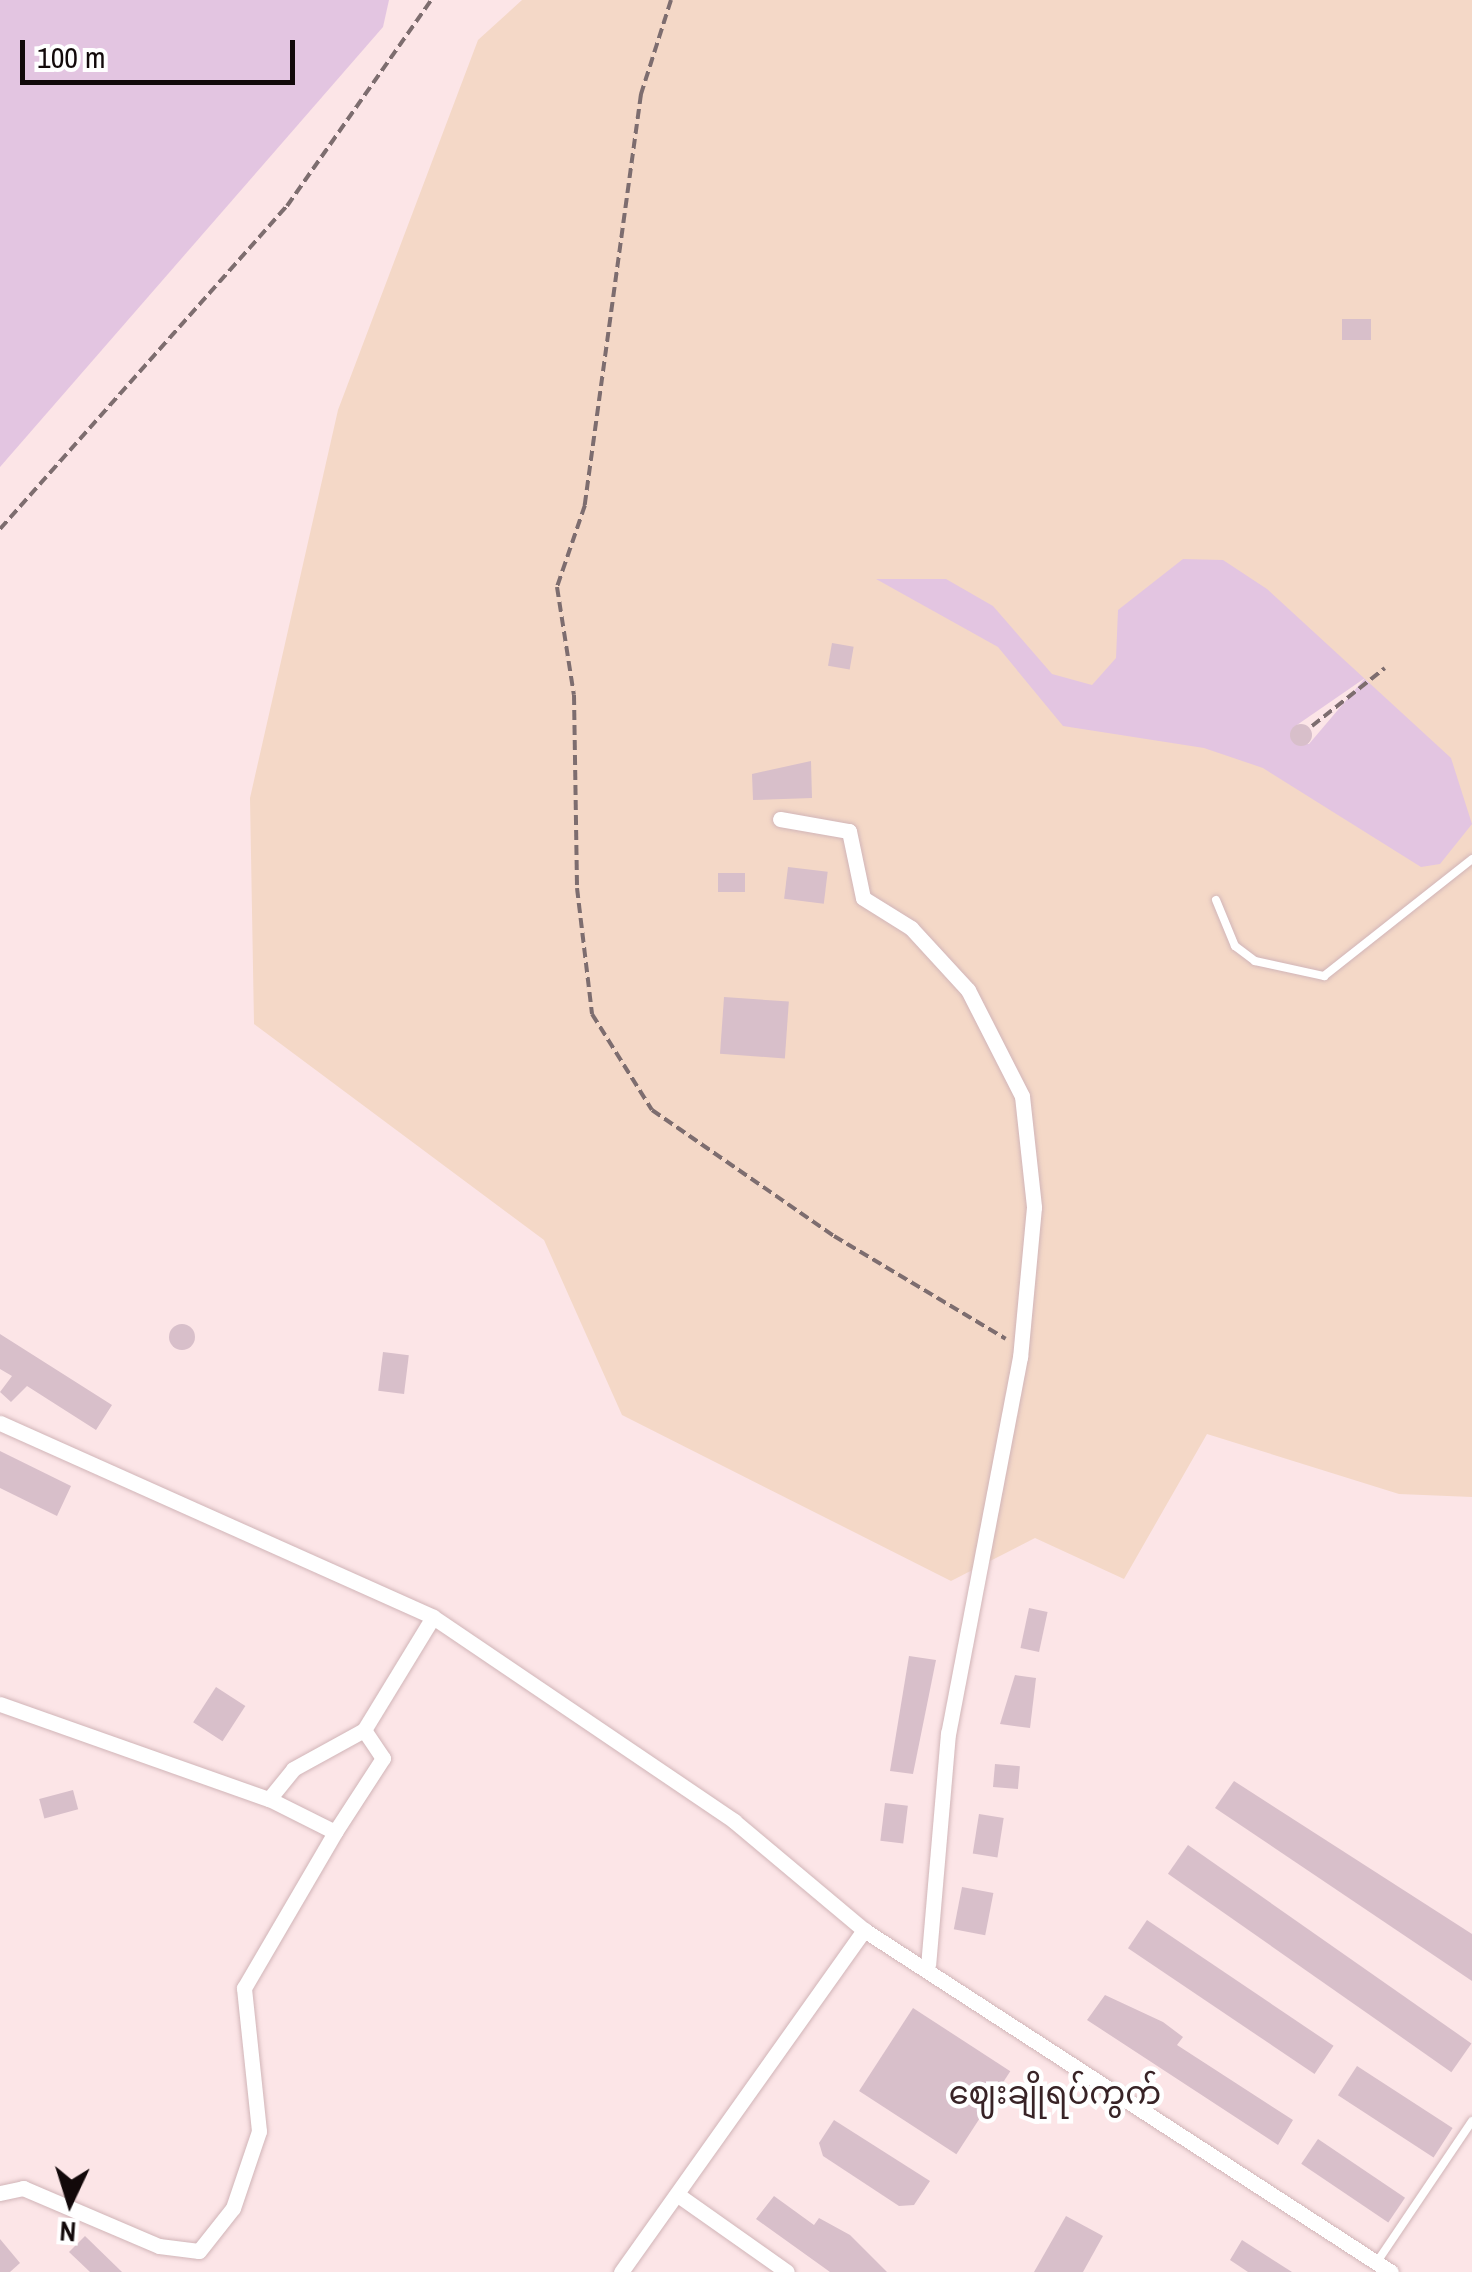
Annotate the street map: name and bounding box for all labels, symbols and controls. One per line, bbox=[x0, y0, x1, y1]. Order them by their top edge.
scale bar bbox=[25, 20, 300, 82]
text: 100 m bbox=[37, 37, 105, 77]
district label: ဈေးချိုရပ်ကွက် bbox=[949, 2074, 1161, 2112]
north arrow bbox=[20, 2152, 120, 2252]
text: N bbox=[58, 2212, 78, 2251]

